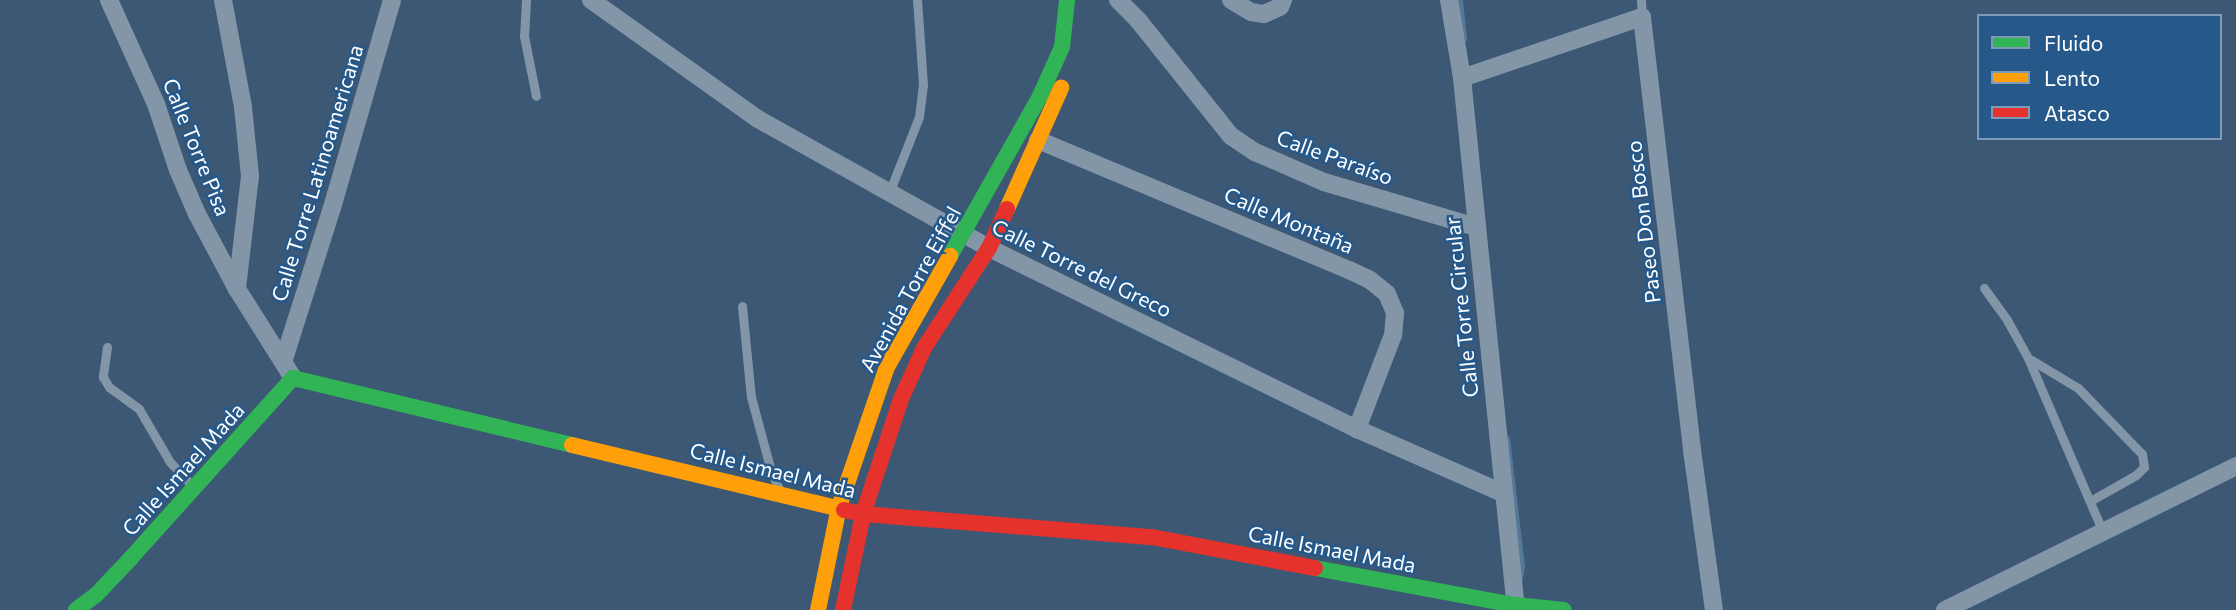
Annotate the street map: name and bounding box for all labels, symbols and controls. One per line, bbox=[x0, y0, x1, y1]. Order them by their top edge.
legend bbox=[1977, 14, 2222, 140]
text: Fluido bbox=[2044, 30, 2103, 55]
street label: Calle Torre Latinoamericana bbox=[266, 42, 368, 304]
text: Lento bbox=[2044, 65, 2100, 90]
street label: Calle Torre Pisa bbox=[158, 75, 236, 219]
text: Atasco bbox=[2044, 100, 2110, 125]
street label: Calle Paraíso bbox=[1273, 124, 1397, 190]
street label: Paseo Don Bosco bbox=[1621, 139, 1665, 305]
street label: Calle Montaña bbox=[1220, 181, 1358, 259]
street label: Avenida Torre Eiffel bbox=[854, 202, 966, 376]
street label: Calle Torre del Greco bbox=[988, 213, 1176, 323]
street label: Calle Torre Circular bbox=[1439, 215, 1483, 399]
street label: Calle Ismael Mada bbox=[117, 397, 249, 541]
street label: Calle Ismael Mada bbox=[687, 437, 859, 503]
street label: Calle Ismael Mada bbox=[1246, 520, 1418, 578]

